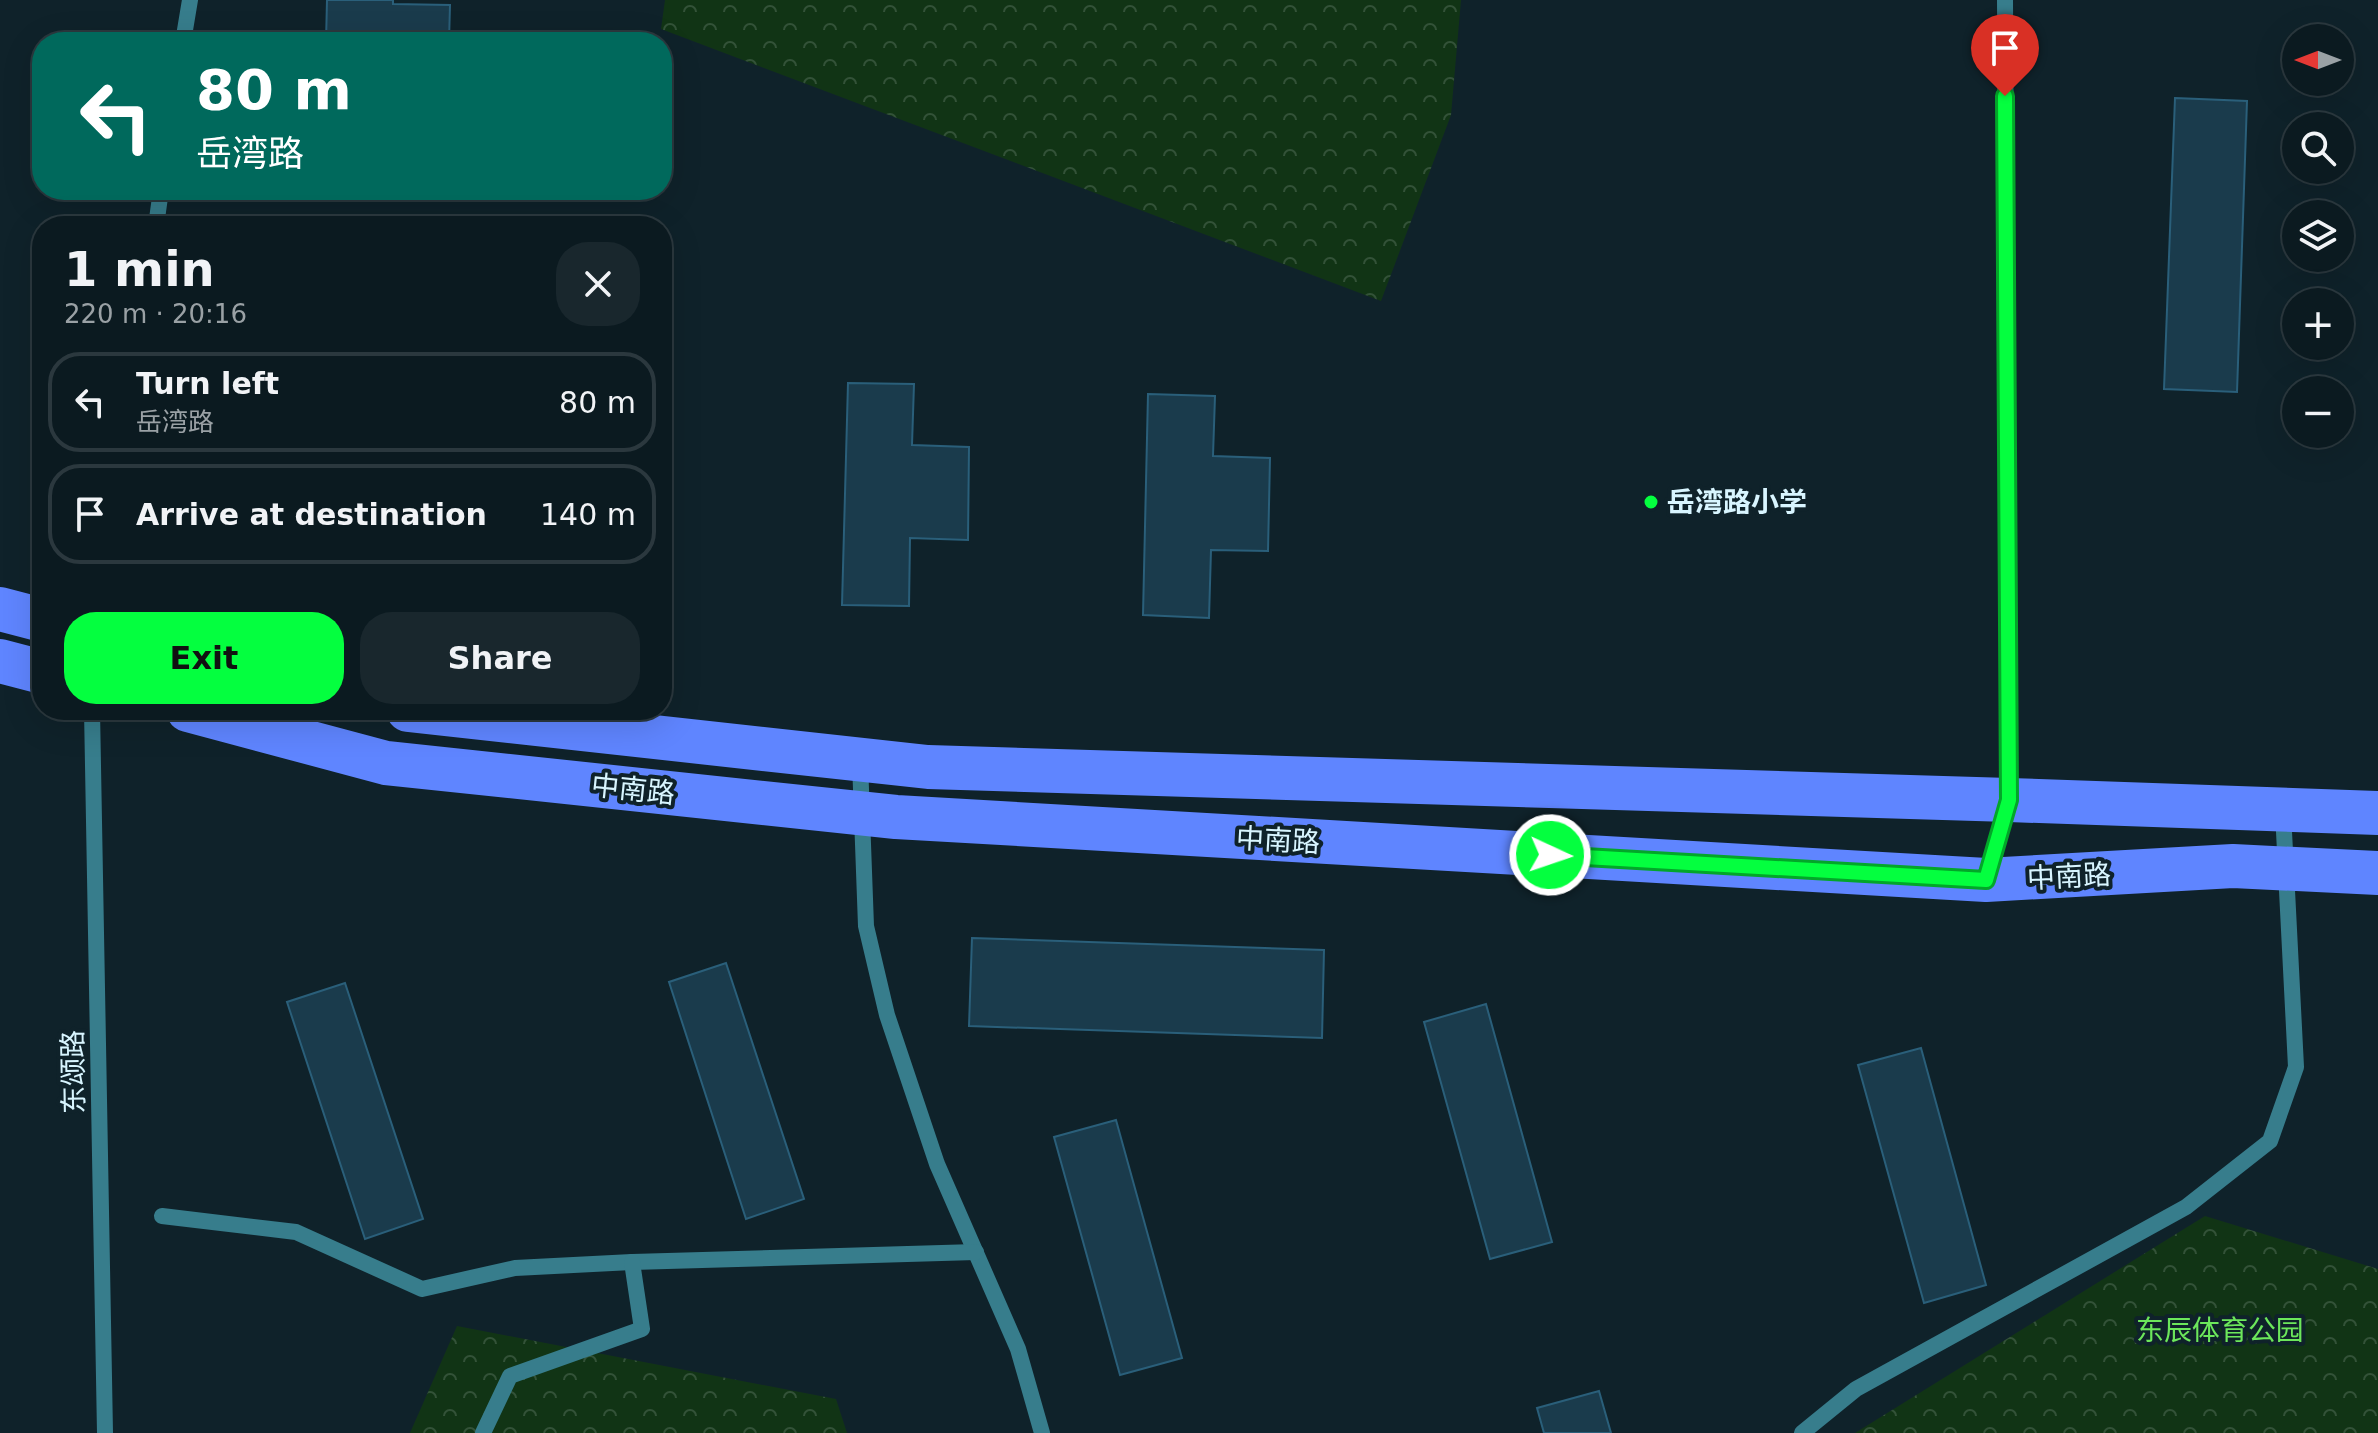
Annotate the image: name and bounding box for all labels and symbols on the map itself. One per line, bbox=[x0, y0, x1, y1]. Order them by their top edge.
pin bbox=[1971, 14.0, 2039, 96]
north arrow bbox=[2282, 24, 2354, 96]
place label: 岳湾路小学 bbox=[1667, 486, 1807, 519]
marker: 岳湾路小学 bbox=[1642, 493, 1660, 511]
street label: 中南路 bbox=[589, 769, 676, 810]
position arrow bbox=[1508, 813, 1592, 897]
street label: 中南路 bbox=[1235, 822, 1321, 859]
street label: 中南路 bbox=[2026, 858, 2112, 895]
street label: 东颂路 bbox=[56, 1030, 91, 1114]
park label: 东辰体育公园 bbox=[2136, 1314, 2304, 1347]

